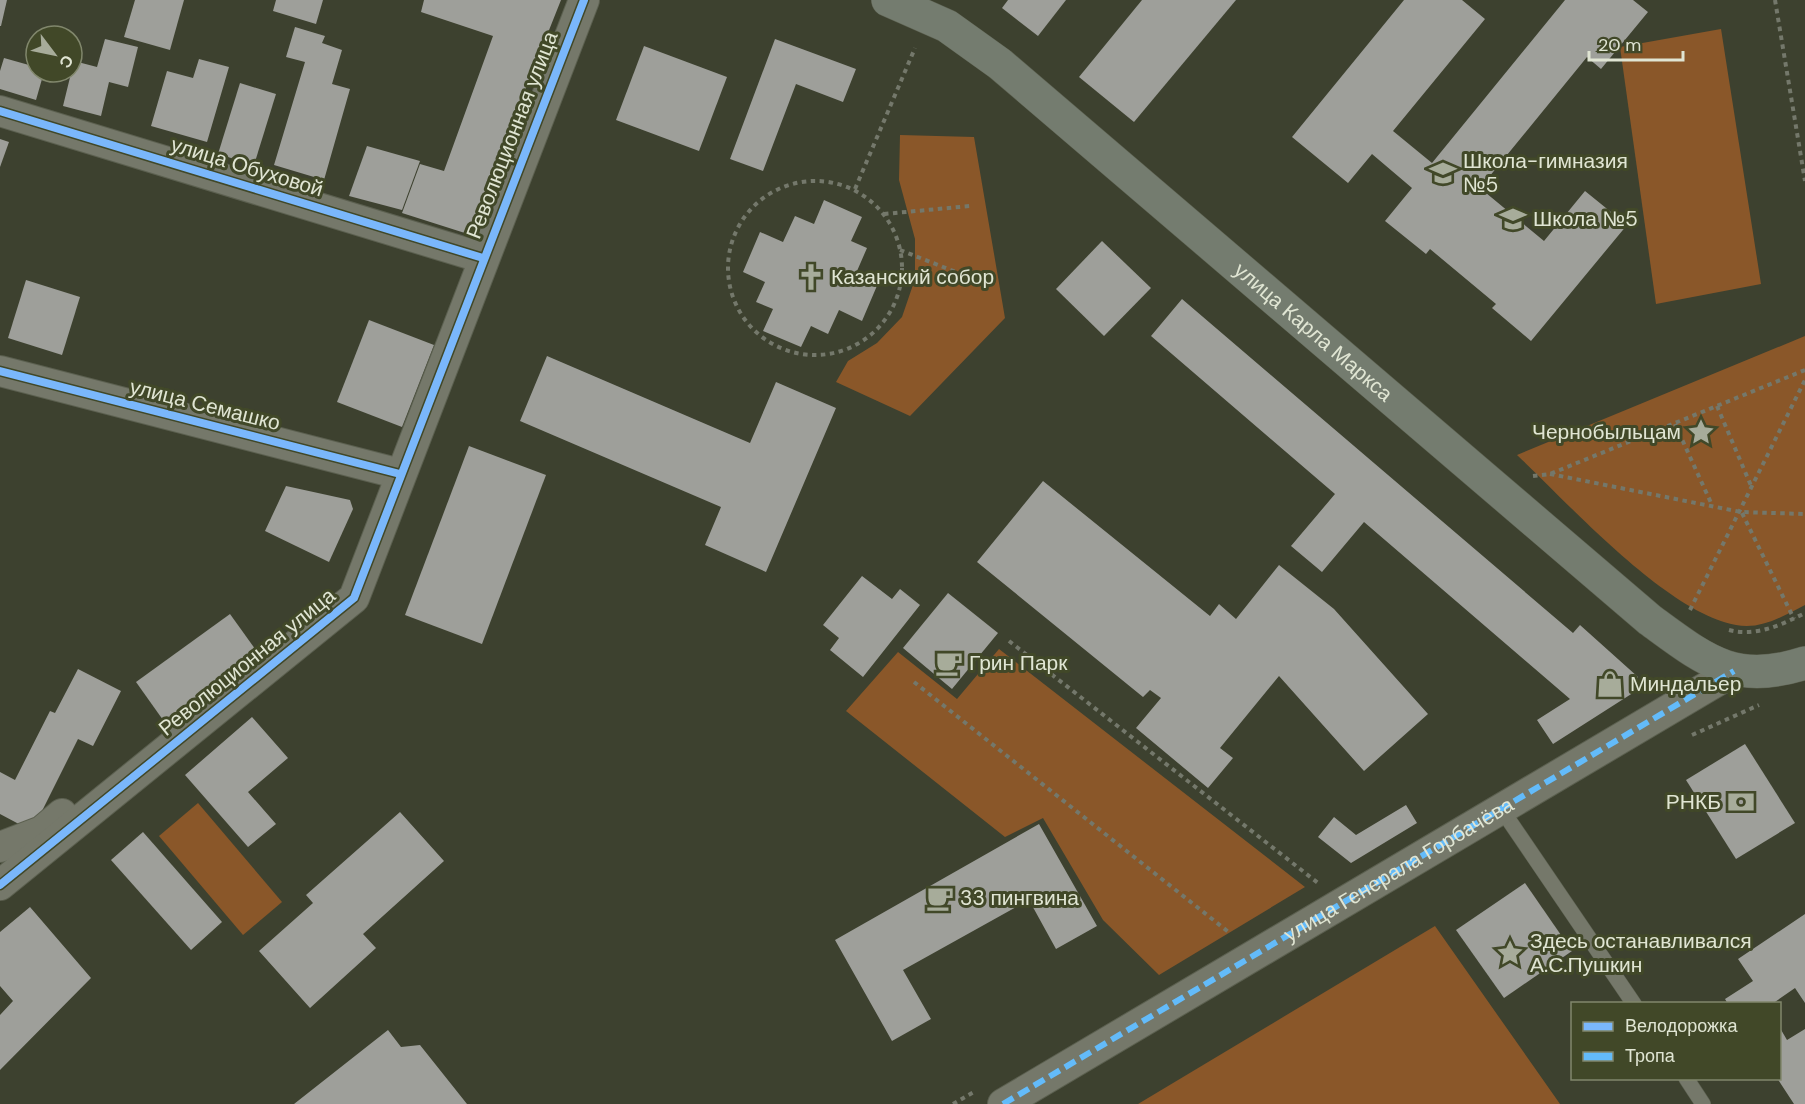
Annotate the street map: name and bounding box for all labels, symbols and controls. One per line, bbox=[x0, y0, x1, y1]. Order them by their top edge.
north arrow bbox=[24, 24, 84, 84]
scale bar bbox=[1589, 24, 1684, 62]
street label: Революционная улица bbox=[460, 27, 565, 243]
text: 20 m bbox=[1598, 33, 1641, 57]
text: С bbox=[54, 51, 78, 73]
street label: улица Обуховой bbox=[167, 131, 327, 203]
place label: Школа-гимназия №5 bbox=[1463, 147, 1628, 199]
school or university icon: Школа-гимназия №5 bbox=[1428, 158, 1458, 188]
school or university icon: Школа №5 bbox=[1498, 204, 1528, 234]
place label: Школа №5 bbox=[1533, 205, 1638, 233]
street label: улица Карла Маркса bbox=[1228, 256, 1399, 408]
church icon: Казанский собор bbox=[796, 262, 826, 292]
place label: Казанский собор bbox=[831, 263, 994, 291]
street label: улица Семашко bbox=[127, 373, 283, 437]
place icon: Чернобыльцам bbox=[1686, 417, 1716, 447]
place label: Чернобыльцам bbox=[1532, 418, 1681, 446]
street label: Революционная улица bbox=[153, 582, 342, 742]
cafe icon: Грин Парк bbox=[934, 648, 964, 678]
place label: Грин Парк bbox=[969, 649, 1068, 677]
shop icon: Миндальер bbox=[1595, 669, 1625, 699]
place label: Миндальер bbox=[1630, 670, 1741, 698]
bank icon: РНКБ bbox=[1726, 787, 1756, 817]
place label: РНКБ bbox=[1666, 788, 1721, 816]
street label: улица Генерала Горбачёва bbox=[1279, 790, 1519, 949]
cafe icon: 33 пингвина bbox=[925, 883, 955, 913]
place label: 33 пингвина bbox=[960, 884, 1079, 912]
place label: Здесь останавливался А.С.Пушкин bbox=[1530, 927, 1752, 979]
place icon: Здесь останавливался А.С.Пушкин bbox=[1495, 938, 1525, 968]
legend bbox=[1571, 1002, 1781, 1080]
text: Велодорожка bbox=[1625, 1014, 1738, 1038]
text: Тропа bbox=[1625, 1044, 1676, 1068]

